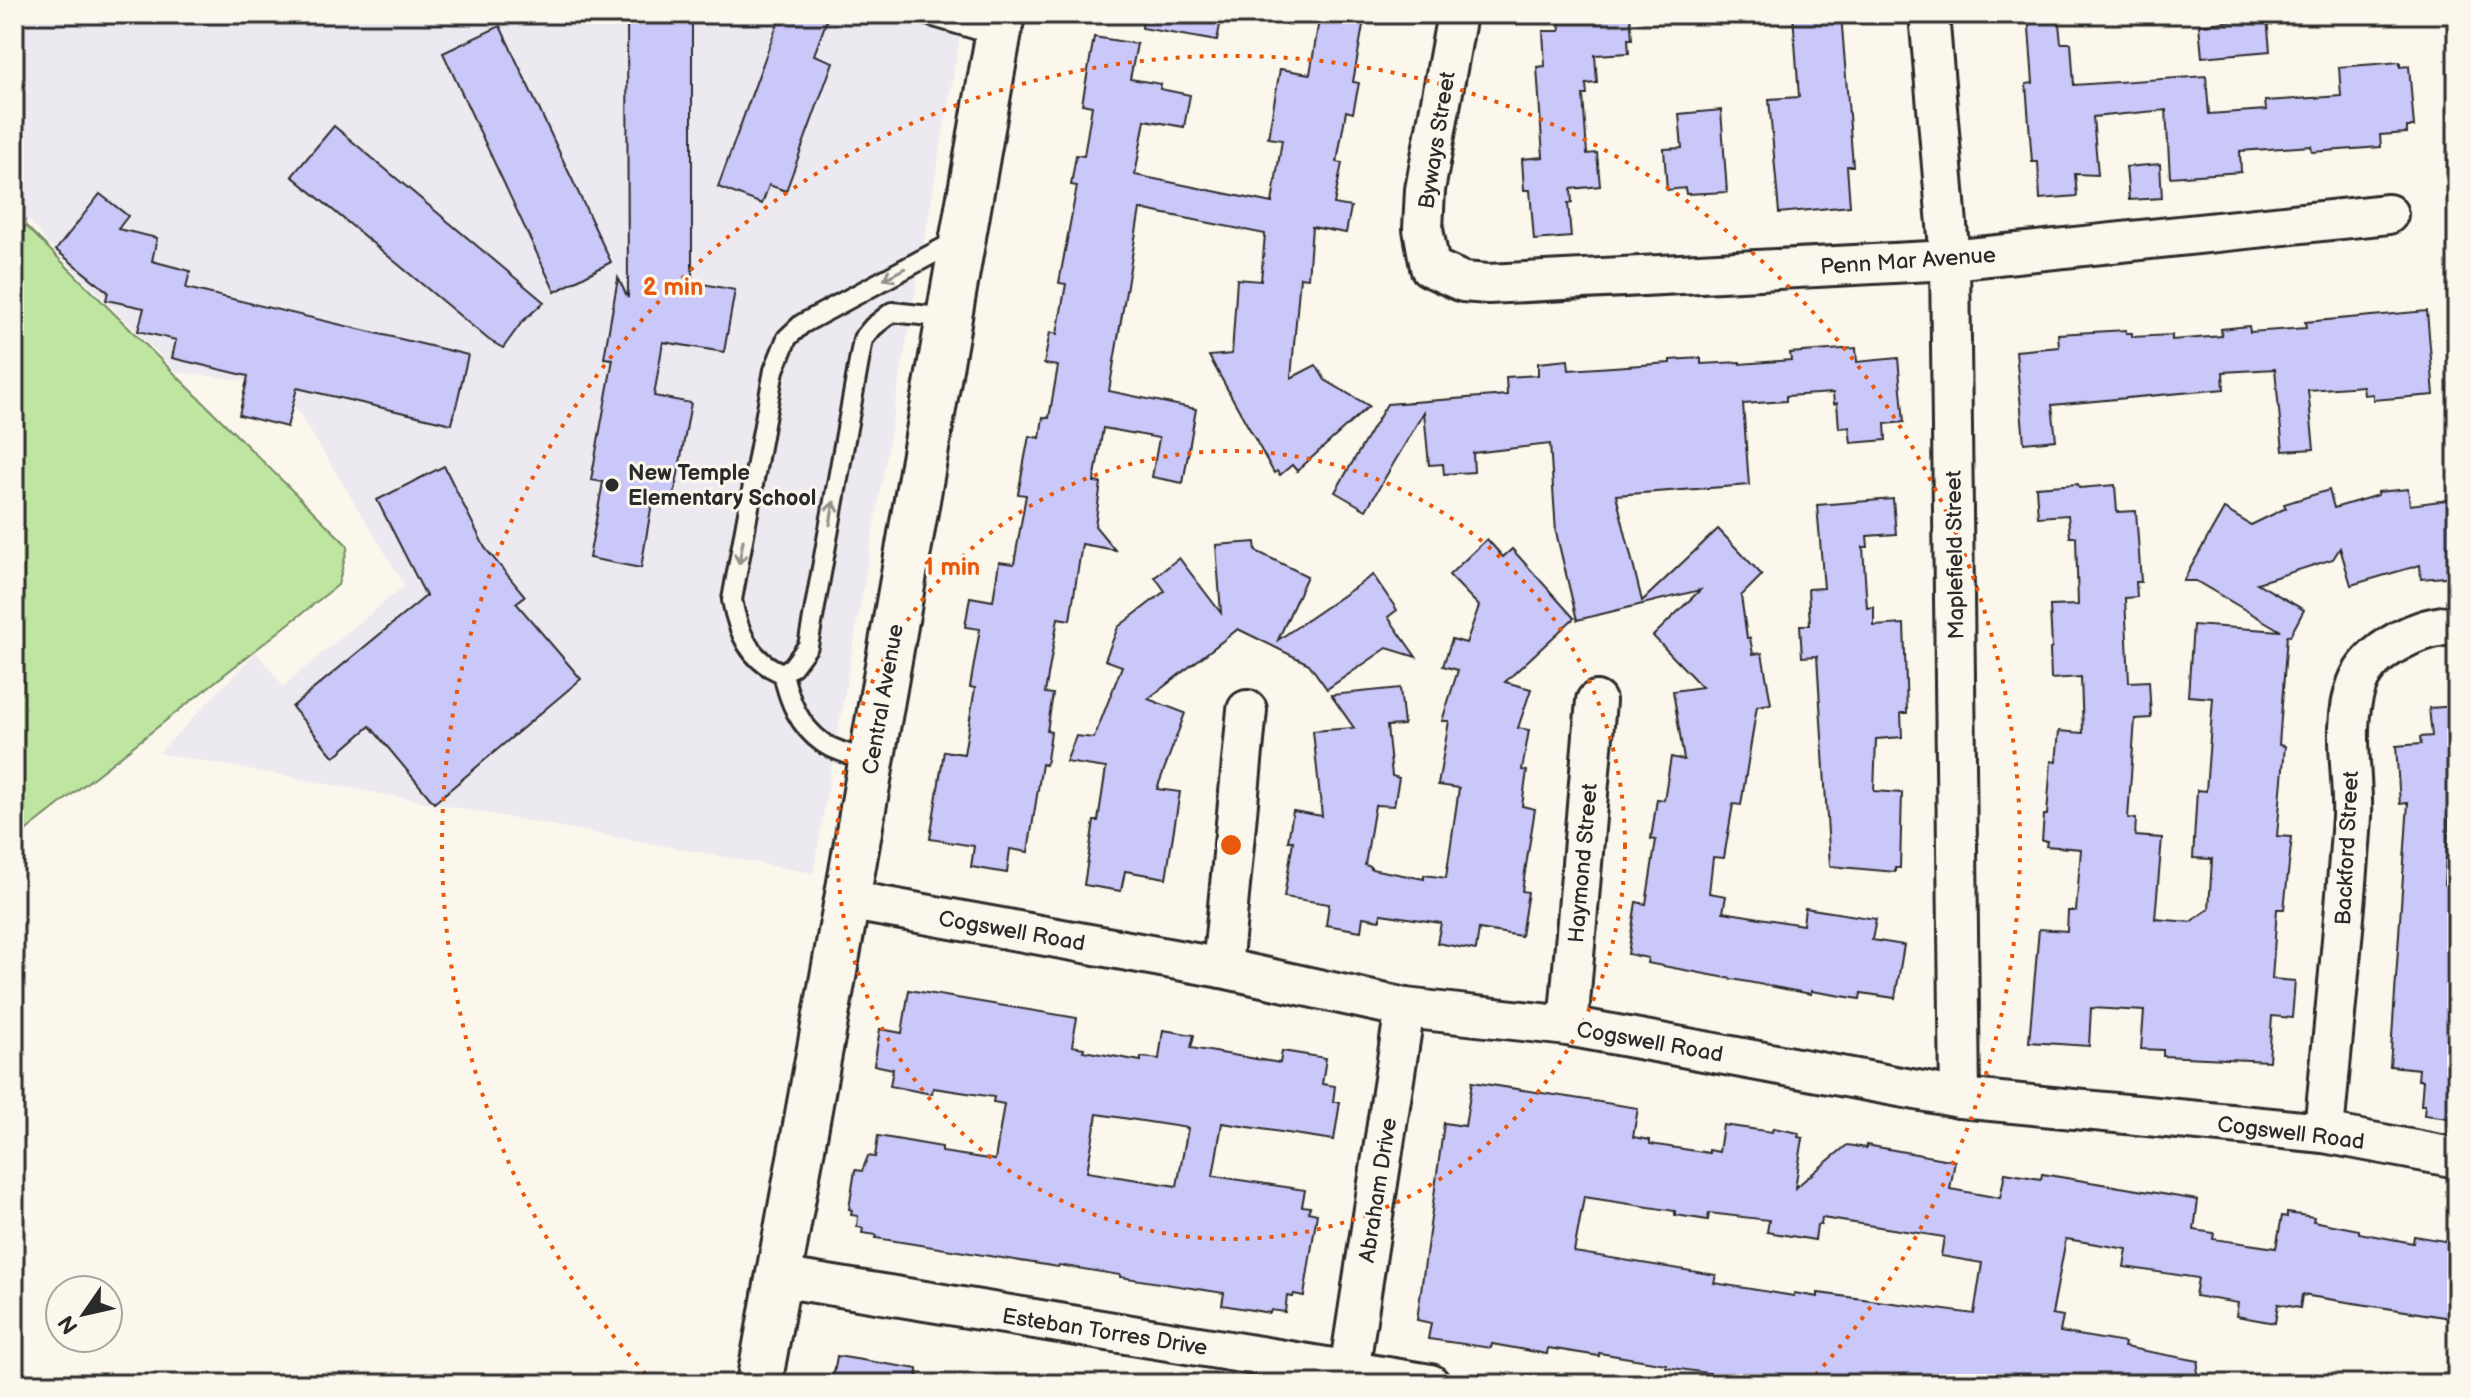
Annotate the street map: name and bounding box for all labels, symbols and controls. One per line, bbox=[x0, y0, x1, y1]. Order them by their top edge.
street label: Byways Street bbox=[1413, 69, 1462, 211]
street label: Penn Mar Avenue bbox=[1819, 242, 1997, 281]
one-way arrow bbox=[883, 267, 906, 283]
text: 2 min bbox=[643, 273, 703, 302]
place label: New Temple Elementary School bbox=[628, 460, 816, 512]
street label: Maplefield Street bbox=[1941, 470, 1970, 640]
marker: New Temple Elementary School bbox=[603, 476, 621, 494]
one-way arrow bbox=[825, 501, 840, 527]
one-way arrow bbox=[732, 539, 747, 564]
text: 1 min bbox=[924, 553, 980, 582]
street label: Central Avenue bbox=[857, 622, 910, 777]
street label: Backford Street bbox=[2330, 770, 2365, 926]
street label: Haymond Street bbox=[1563, 782, 1604, 944]
centre of rings bbox=[1217, 831, 1245, 859]
street label: Cogswell Road bbox=[936, 905, 1087, 958]
street label: Cogswell Road bbox=[1574, 1016, 1725, 1069]
street label: Cogswell Road bbox=[2216, 1111, 2366, 1156]
street label: Abraham Drive bbox=[1354, 1116, 1403, 1265]
north arrow bbox=[44, 1274, 124, 1354]
street label: Esteban Torres Drive bbox=[1000, 1303, 1209, 1362]
text: N bbox=[53, 1310, 84, 1339]

